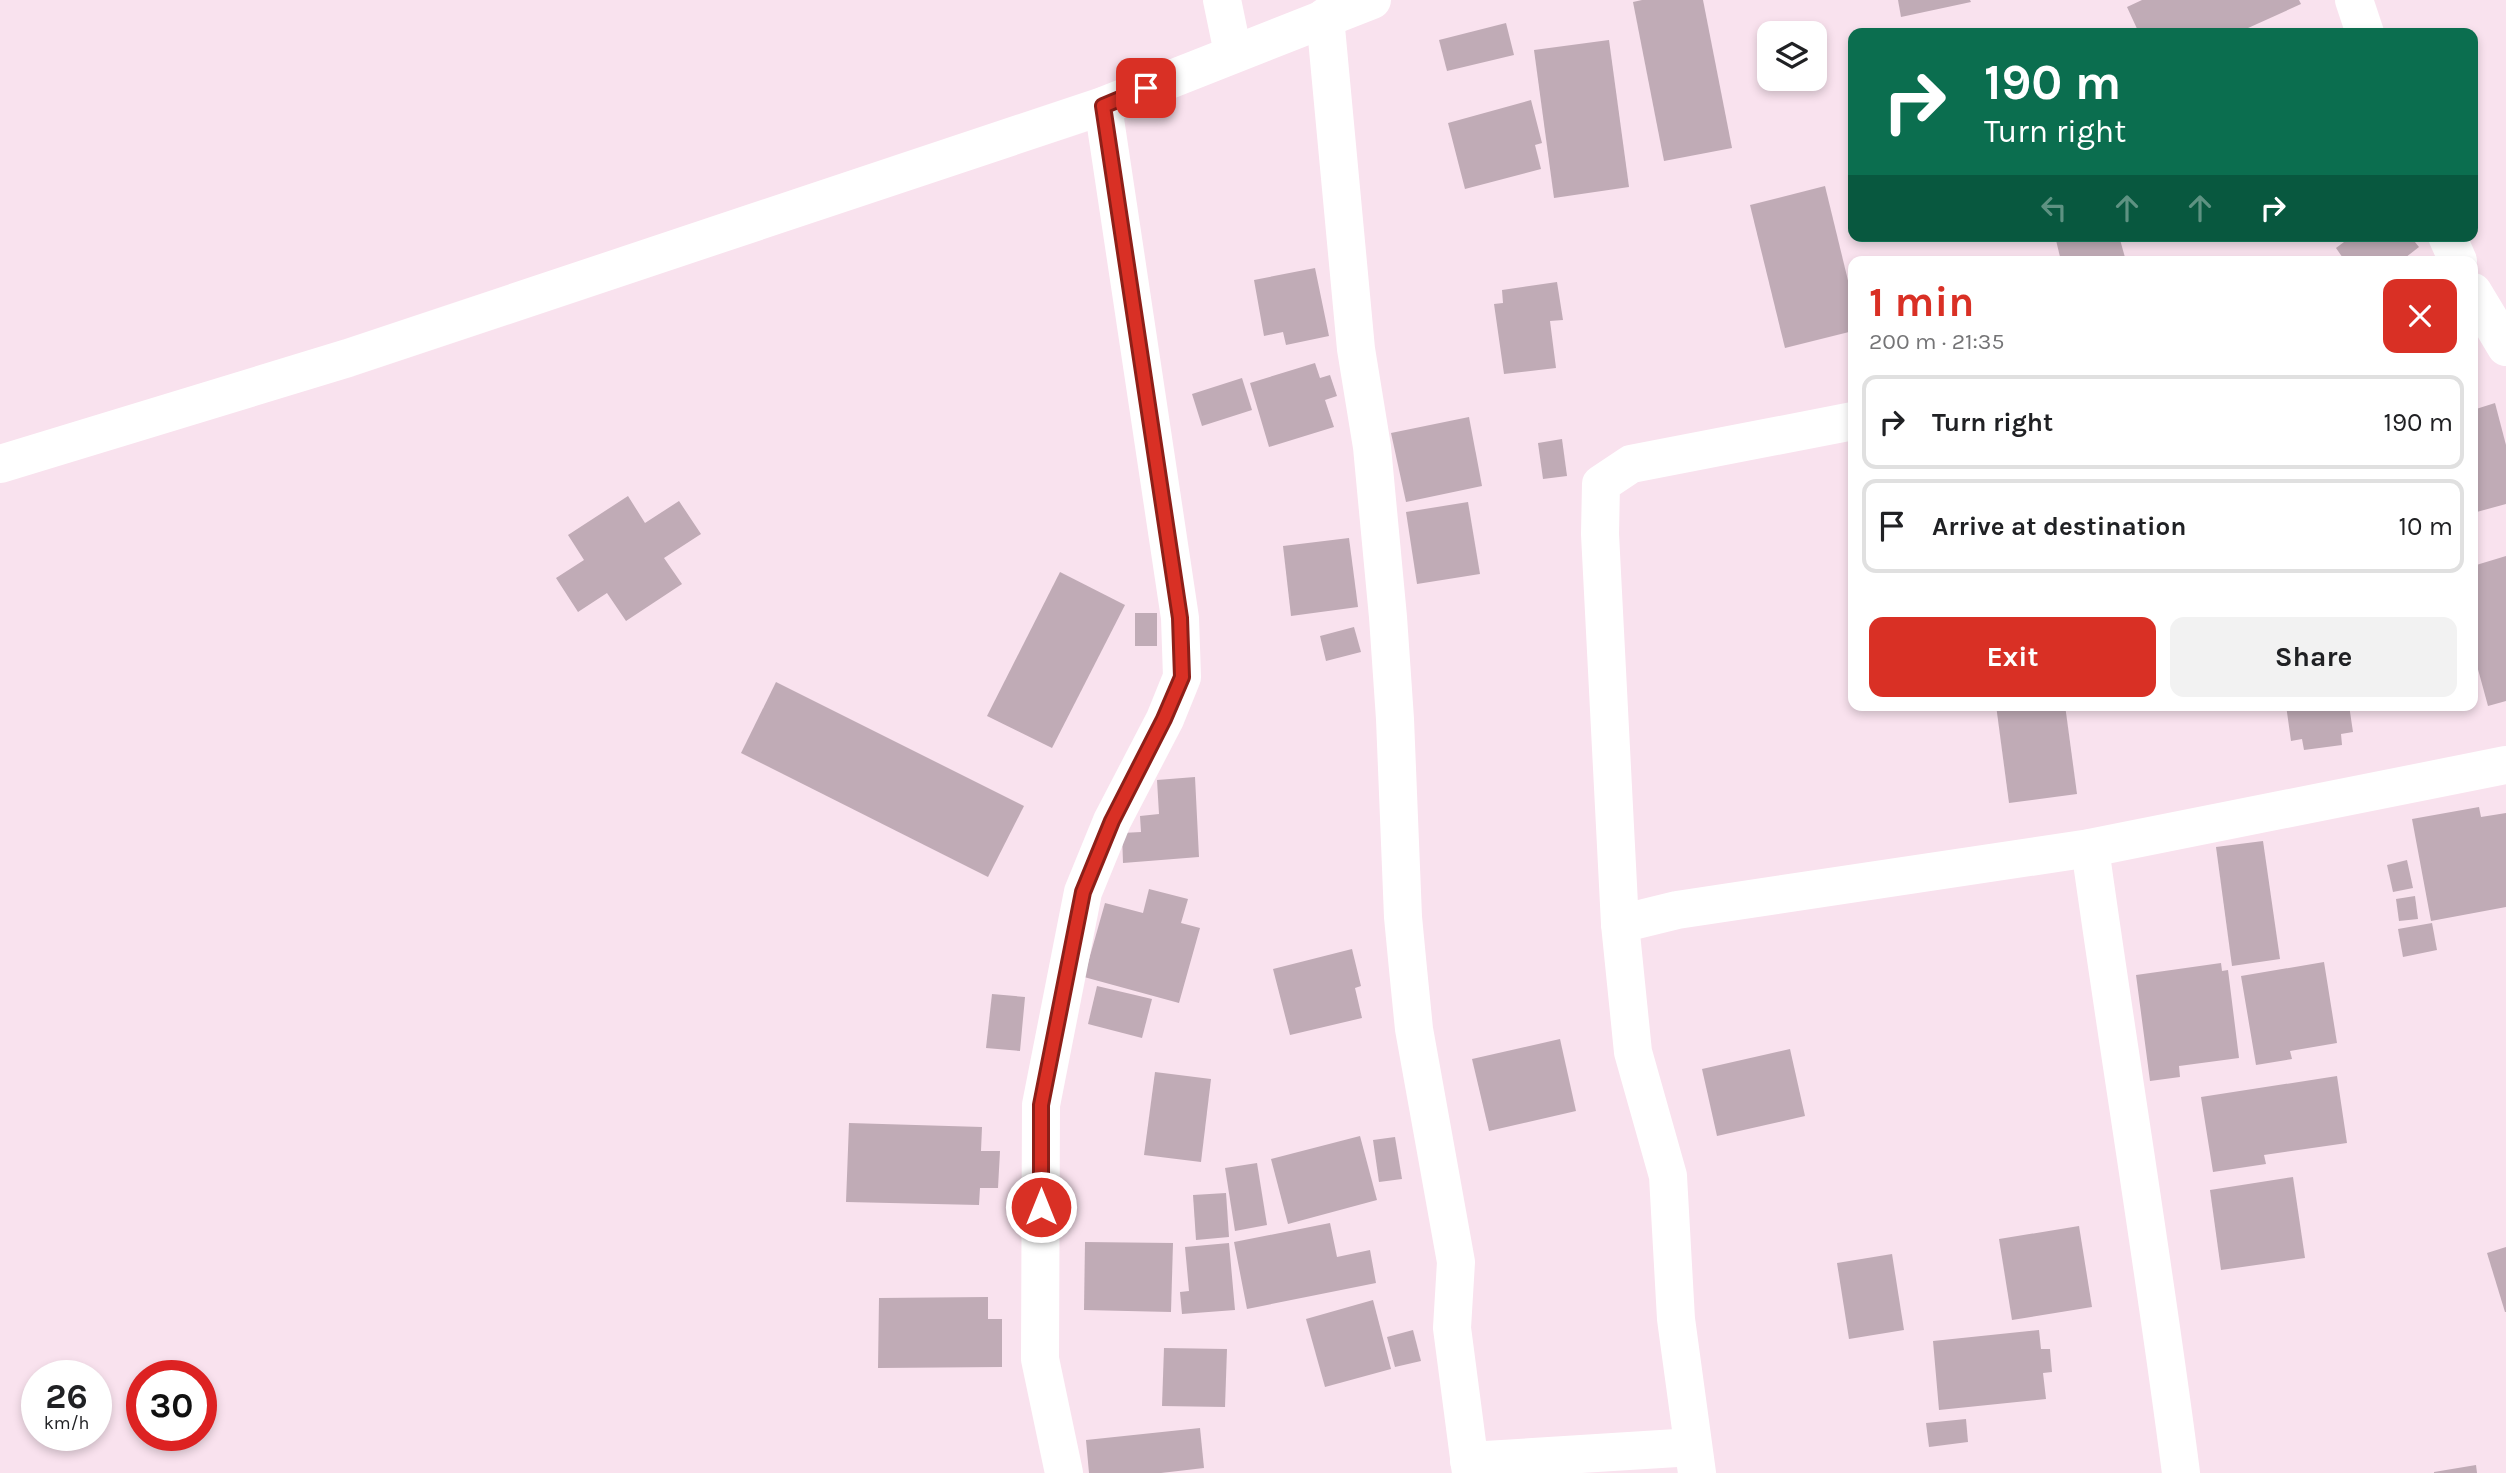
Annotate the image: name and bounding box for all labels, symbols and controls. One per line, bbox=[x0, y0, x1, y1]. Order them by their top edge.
map controls bbox=[1757, 21, 1827, 91]
button: layers bbox=[1757, 21, 1827, 91]
text: 190 m bbox=[1984, 54, 2121, 111]
icon: right bbox=[1869, 56, 1960, 147]
pin bbox=[1116, 58, 1176, 118]
icon: arrive bbox=[1127, 69, 1165, 107]
text: Turn right bbox=[1984, 113, 2126, 150]
icon: left bbox=[2035, 189, 2073, 227]
icon: ahead bbox=[2108, 189, 2146, 227]
icon: ahead bbox=[2181, 189, 2219, 227]
icon: right bbox=[2254, 189, 2292, 227]
text: 1 min bbox=[1869, 277, 1974, 327]
button: close bbox=[2383, 279, 2457, 353]
text: 200 m · 21:35 bbox=[1869, 328, 2004, 355]
icon: right bbox=[1873, 403, 1911, 441]
text: Turn right bbox=[1932, 407, 2053, 438]
text: 190 m bbox=[2383, 407, 2453, 438]
icon: arrive bbox=[1873, 507, 1911, 545]
text: Arrive at destination bbox=[1932, 511, 2186, 542]
text: 10 m bbox=[2398, 511, 2453, 542]
button: Exit bbox=[1869, 617, 2156, 697]
button: Share bbox=[2170, 617, 2457, 697]
position arrow bbox=[1004, 1170, 1078, 1244]
speed limit sign: 30 bbox=[126, 1360, 217, 1451]
text: 26 bbox=[45, 1376, 88, 1417]
text: km/h bbox=[44, 1412, 89, 1434]

